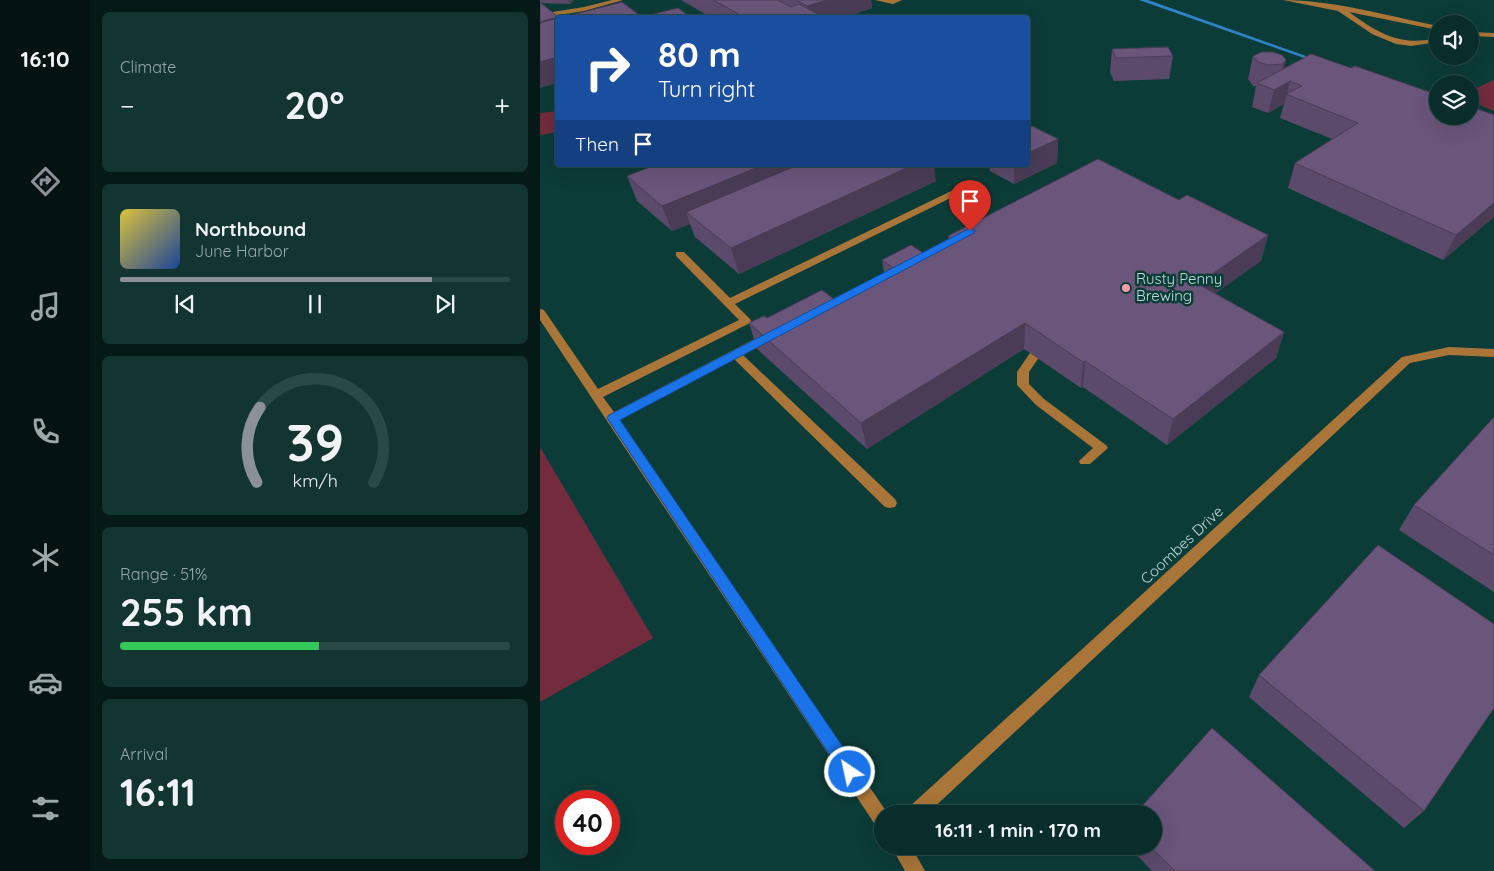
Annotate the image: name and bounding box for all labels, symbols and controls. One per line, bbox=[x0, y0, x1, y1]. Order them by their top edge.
map controls bbox=[1429, 15, 1479, 125]
button: sound bbox=[1429, 15, 1479, 65]
text: 80 m bbox=[658, 32, 741, 76]
icon: right bbox=[575, 35, 640, 100]
text: 16:10 bbox=[21, 45, 69, 73]
text: Climate bbox=[120, 57, 176, 77]
text: Turn right bbox=[658, 75, 755, 103]
button: layers bbox=[1429, 75, 1479, 125]
text: 20° bbox=[284, 81, 344, 129]
text: − bbox=[120, 88, 135, 123]
text: + bbox=[494, 88, 510, 123]
icon: arrive bbox=[629, 130, 657, 158]
text: Then bbox=[575, 132, 619, 156]
icon: directions bbox=[28, 164, 63, 199]
pin bbox=[949, 180, 991, 231]
icon: arrive bbox=[956, 187, 984, 215]
text: Northbound bbox=[195, 217, 306, 241]
text: June Harbor bbox=[195, 241, 289, 261]
place label: Rusty Penny Brewing bbox=[1136, 269, 1222, 305]
marker: Rusty Penny Brewing bbox=[1120, 282, 1132, 294]
icon: music bbox=[28, 289, 63, 324]
icon: previous bbox=[171, 290, 199, 318]
icon: pause bbox=[301, 290, 329, 318]
icon: next bbox=[431, 290, 459, 318]
text: 39 bbox=[286, 409, 344, 474]
icon: phone bbox=[28, 414, 63, 449]
text: km/h bbox=[292, 469, 338, 491]
street label: Coombes Drive bbox=[1136, 501, 1227, 588]
icon: climate bbox=[28, 540, 63, 575]
text: Range · 51% bbox=[120, 564, 207, 584]
text: 255 km bbox=[120, 588, 253, 636]
icon: car bbox=[28, 665, 63, 700]
text: Arrival bbox=[120, 744, 168, 764]
position arrow bbox=[823, 745, 875, 797]
text: 16:11 bbox=[120, 768, 196, 816]
speed limit sign: 40 bbox=[555, 790, 620, 855]
icon: filters bbox=[28, 791, 63, 826]
text: 16:11 · 1 min · 170 m bbox=[935, 818, 1101, 842]

